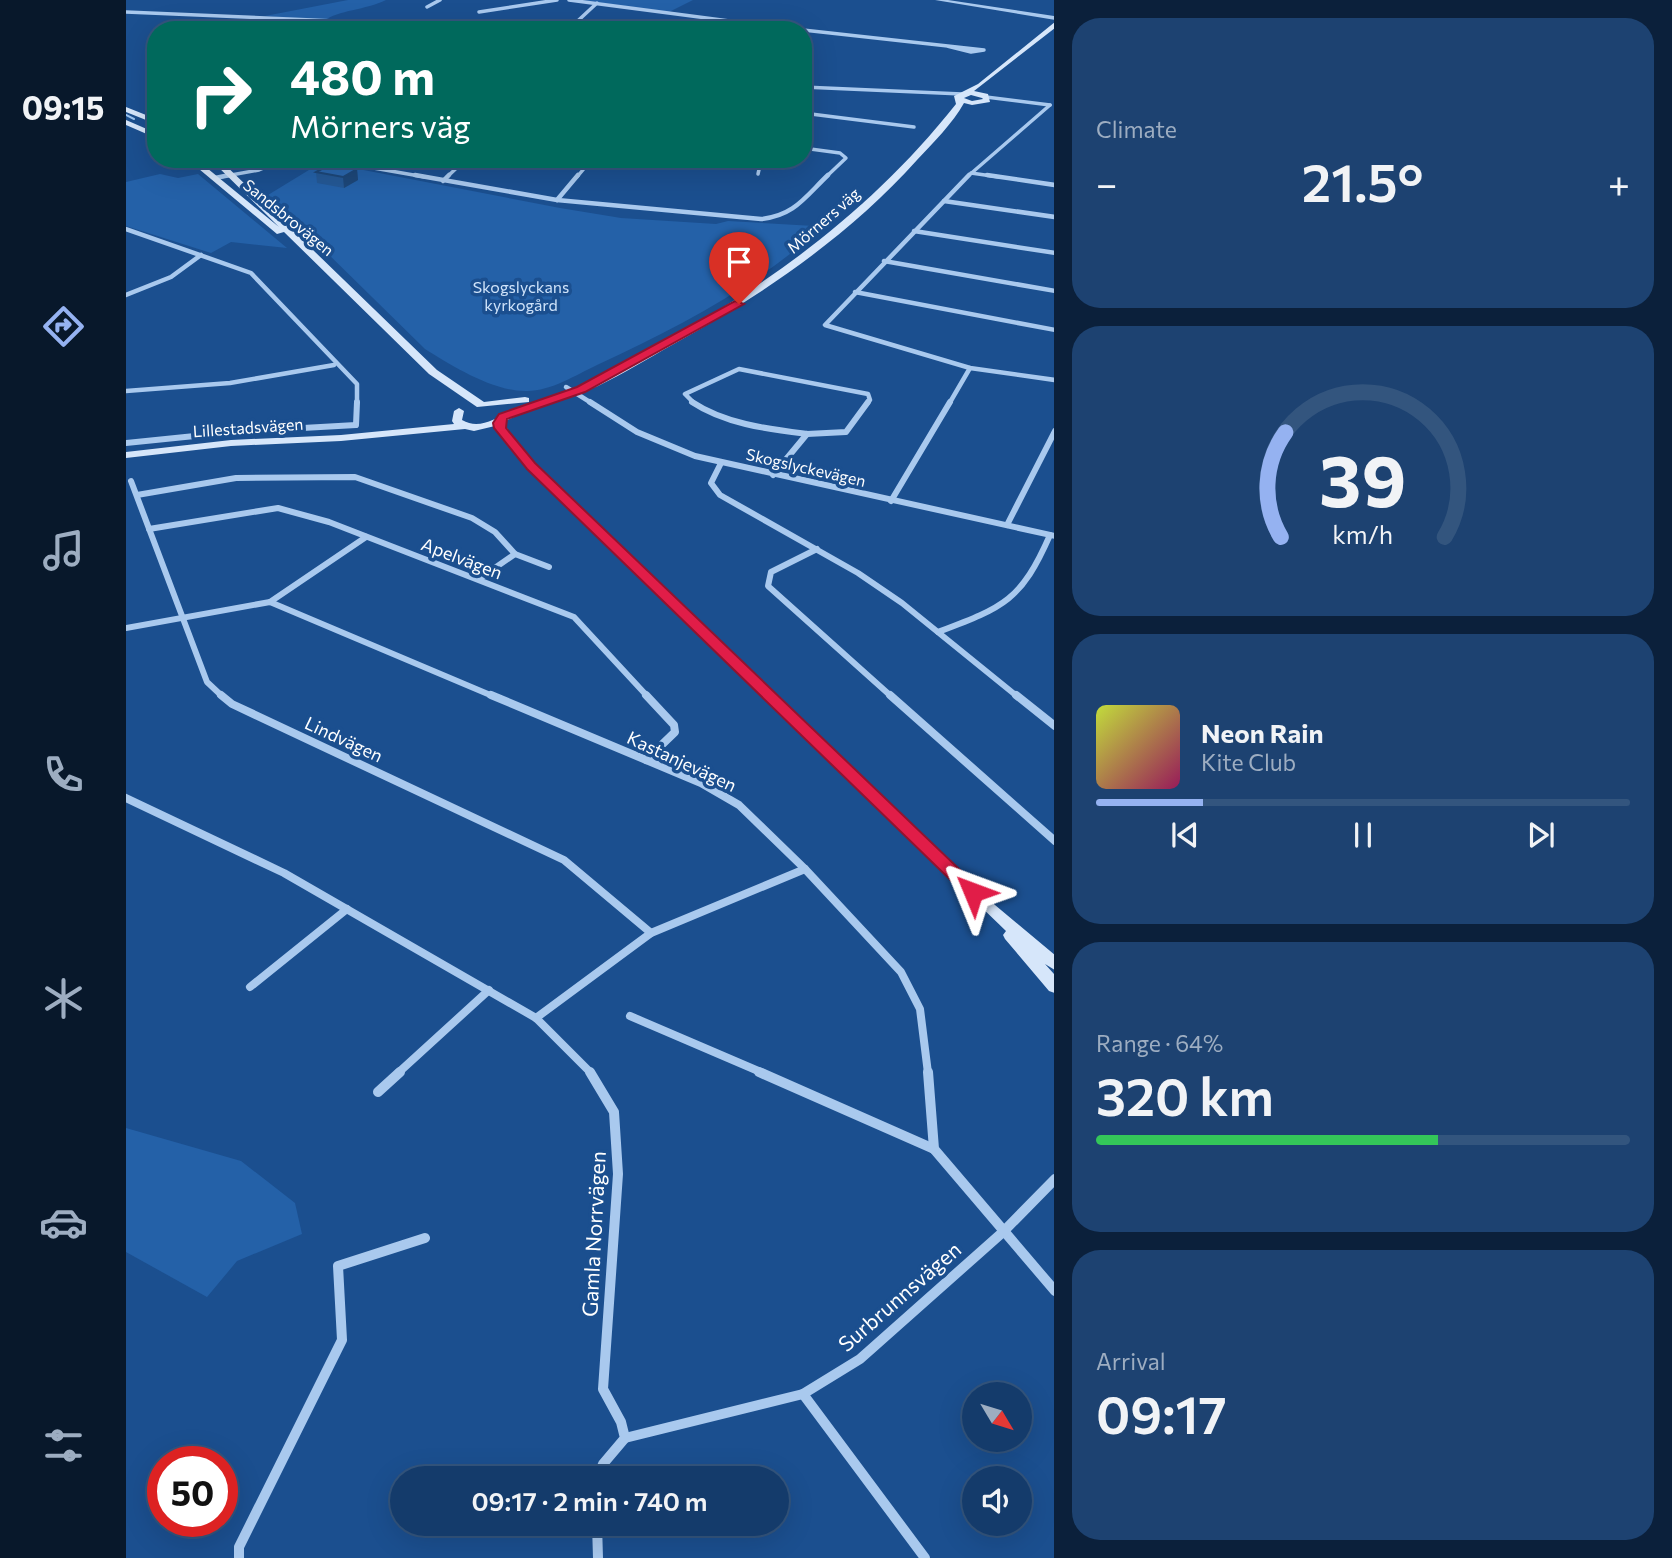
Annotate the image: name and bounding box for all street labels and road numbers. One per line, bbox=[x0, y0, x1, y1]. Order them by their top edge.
street label: Sandsbrovägen bbox=[240, 175, 338, 259]
street label: Mörners väg bbox=[783, 183, 864, 257]
street label: Lillestadsvägen bbox=[192, 414, 304, 440]
street label: Skogslyckevägen bbox=[744, 444, 868, 490]
street label: Apelvägen bbox=[418, 533, 506, 583]
street label: Lindvägen bbox=[302, 711, 386, 767]
street label: Kastanjevägen bbox=[624, 726, 740, 796]
street label: Gamla Norrvägen bbox=[576, 1150, 610, 1318]
street label: Surbrunnsvägen bbox=[833, 1236, 965, 1356]

